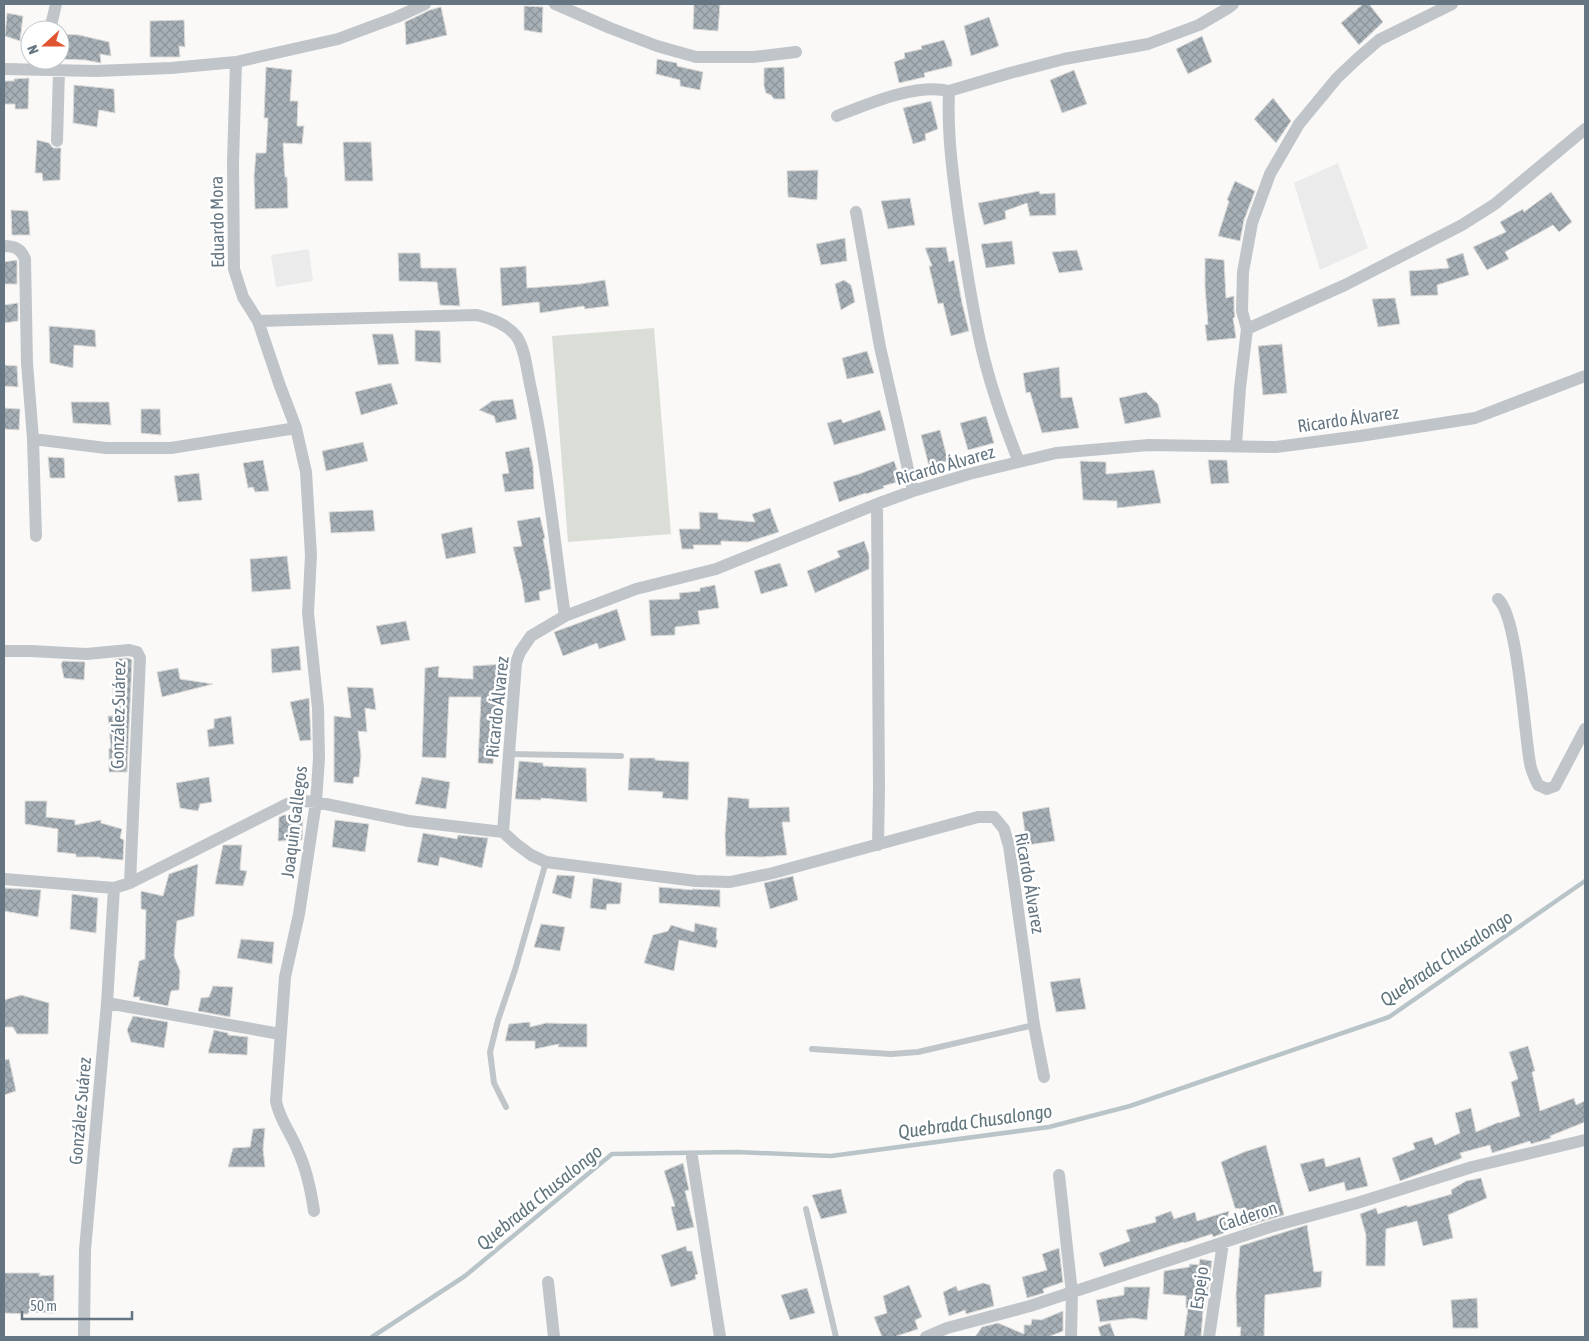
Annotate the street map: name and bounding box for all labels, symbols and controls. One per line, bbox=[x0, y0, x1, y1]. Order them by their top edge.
north arrow bbox=[20, 20, 70, 70]
text: N bbox=[24, 43, 42, 56]
street label: Eduardo Mora bbox=[206, 176, 228, 268]
street label: Ricardo Álvarez bbox=[1296, 401, 1400, 436]
street label: Ricardo Álvarez bbox=[893, 441, 997, 489]
street label: Ricardo Álvarez bbox=[481, 655, 513, 759]
street label: González Suárez bbox=[107, 660, 129, 769]
street label: Joaquin Gallegos bbox=[277, 765, 311, 879]
street label: Ricardo Álvarez bbox=[1011, 831, 1049, 936]
water label: Quebrada Chusalongo bbox=[1376, 905, 1516, 1010]
street label: González Suárez bbox=[65, 1056, 95, 1166]
water label: Quebrada Chusalongo bbox=[897, 1099, 1053, 1143]
water label: Quebrada Chusalongo bbox=[472, 1140, 606, 1254]
street label: Calderon bbox=[1216, 1197, 1280, 1235]
street label: Espejo bbox=[1186, 1265, 1212, 1311]
scale bar bbox=[22, 1288, 132, 1320]
text: 50 m bbox=[30, 1297, 57, 1314]

